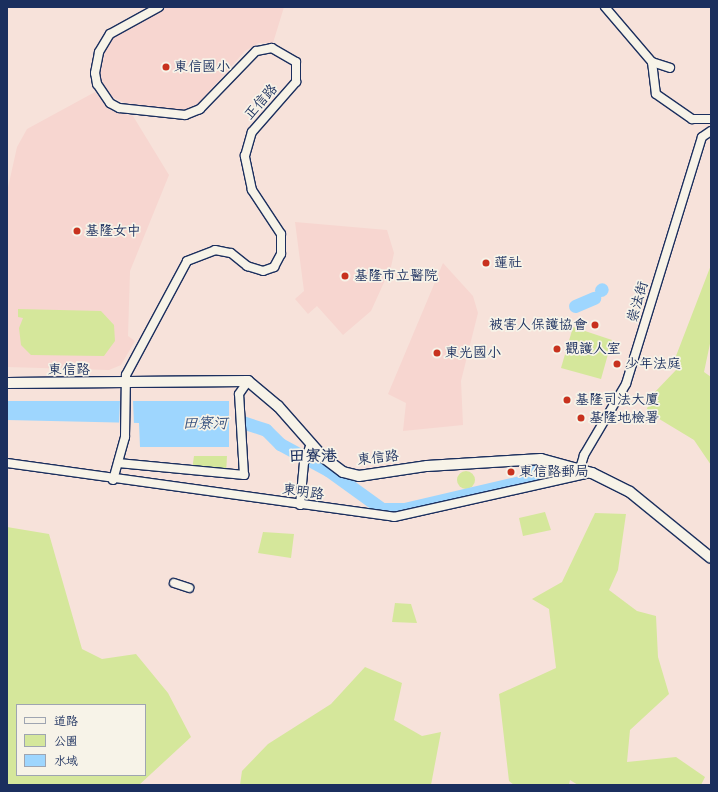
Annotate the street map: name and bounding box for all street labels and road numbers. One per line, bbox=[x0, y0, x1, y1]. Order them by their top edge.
street label: 正信路 bbox=[241, 81, 281, 123]
street label: 崇法街 bbox=[624, 279, 652, 325]
street label: 東信路 bbox=[48, 362, 90, 378]
street label: 東信路 bbox=[356, 447, 400, 469]
street label: 東明路 bbox=[281, 481, 325, 503]

